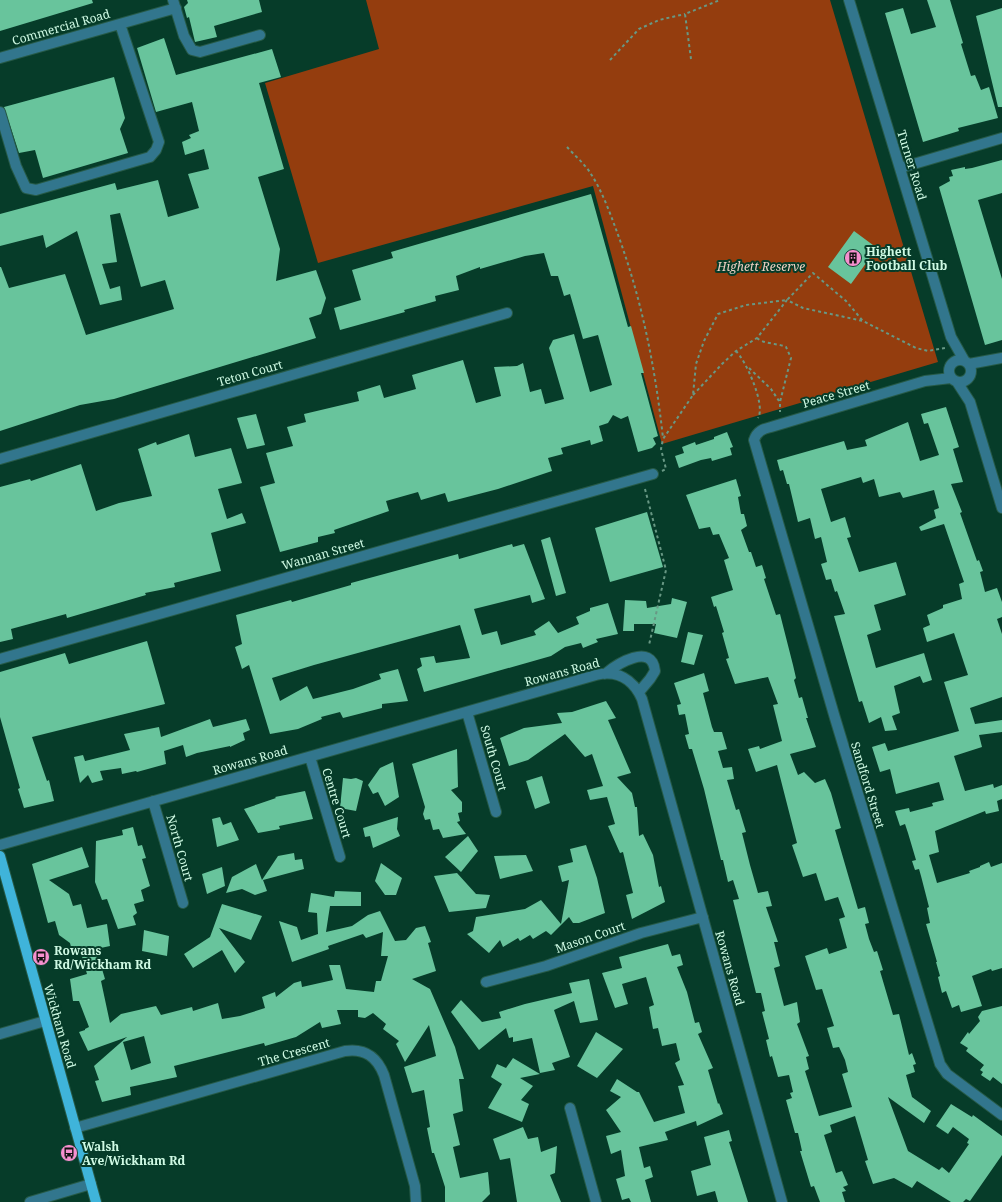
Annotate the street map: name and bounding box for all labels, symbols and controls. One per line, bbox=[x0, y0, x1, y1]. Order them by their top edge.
street label: Commercial Road bbox=[10, 5, 113, 49]
street label: Turner Road bbox=[893, 128, 931, 203]
place label: Highett Football Club bbox=[866, 243, 947, 274]
building icon: Highett Football Club bbox=[843, 248, 863, 268]
park label: Highett Reserve bbox=[716, 258, 805, 275]
street label: Teton Court bbox=[215, 356, 285, 390]
street label: Peace Street bbox=[800, 376, 872, 412]
street label: Wannan Street bbox=[280, 534, 366, 574]
street label: Rowans Road bbox=[523, 654, 602, 690]
street label: South Court bbox=[476, 723, 512, 793]
street label: Sandford Street bbox=[847, 740, 889, 830]
street label: Rowans Road bbox=[211, 741, 290, 779]
street label: Centre Court bbox=[318, 766, 356, 840]
street label: North Court bbox=[162, 813, 198, 883]
street label: Mason Court bbox=[553, 917, 627, 957]
street label: Rowans Road bbox=[711, 929, 749, 1008]
place label: Rowans Rd/Wickham Rd bbox=[54, 942, 151, 973]
bus stop icon: Rowans Rd/Wickham Rd bbox=[31, 947, 51, 967]
street label: Wickham Road bbox=[40, 982, 80, 1071]
street label: The Crescent bbox=[256, 1034, 332, 1070]
place label: Walsh Ave/Wickham Rd bbox=[82, 1138, 186, 1169]
bus stop icon: Walsh Ave/Wickham Rd bbox=[59, 1143, 79, 1163]

